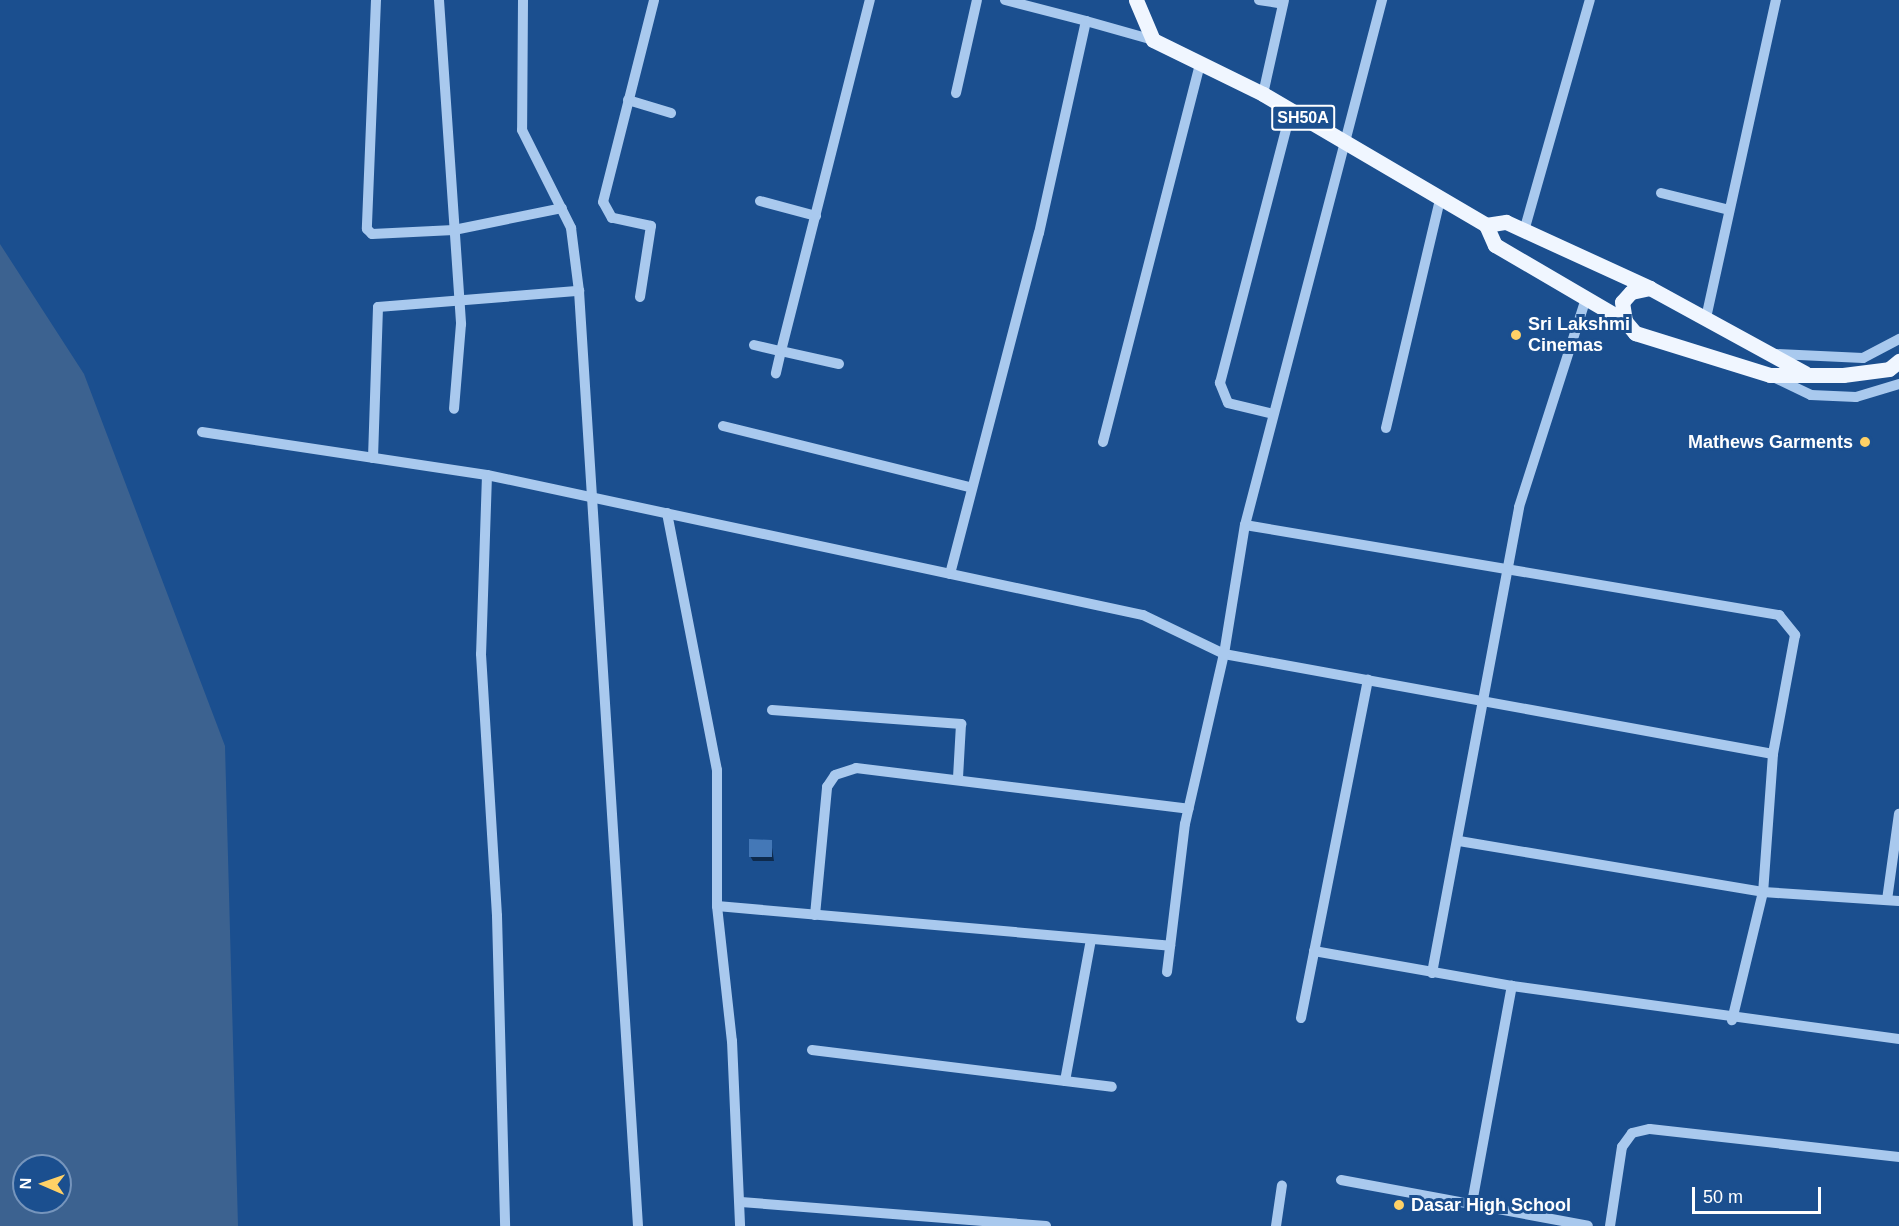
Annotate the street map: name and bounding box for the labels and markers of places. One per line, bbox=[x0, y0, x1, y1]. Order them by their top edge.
place label: Sri Lakshmi Cinemas bbox=[1528, 314, 1630, 356]
marker: Sri Lakshmi Cinemas bbox=[1509, 328, 1523, 342]
place label: Mathews Garments bbox=[1688, 431, 1853, 453]
marker: Mathews Garments bbox=[1858, 435, 1872, 449]
place label: Dasar High School bbox=[1411, 1194, 1571, 1216]
marker: Dasar High School bbox=[1392, 1198, 1406, 1212]

